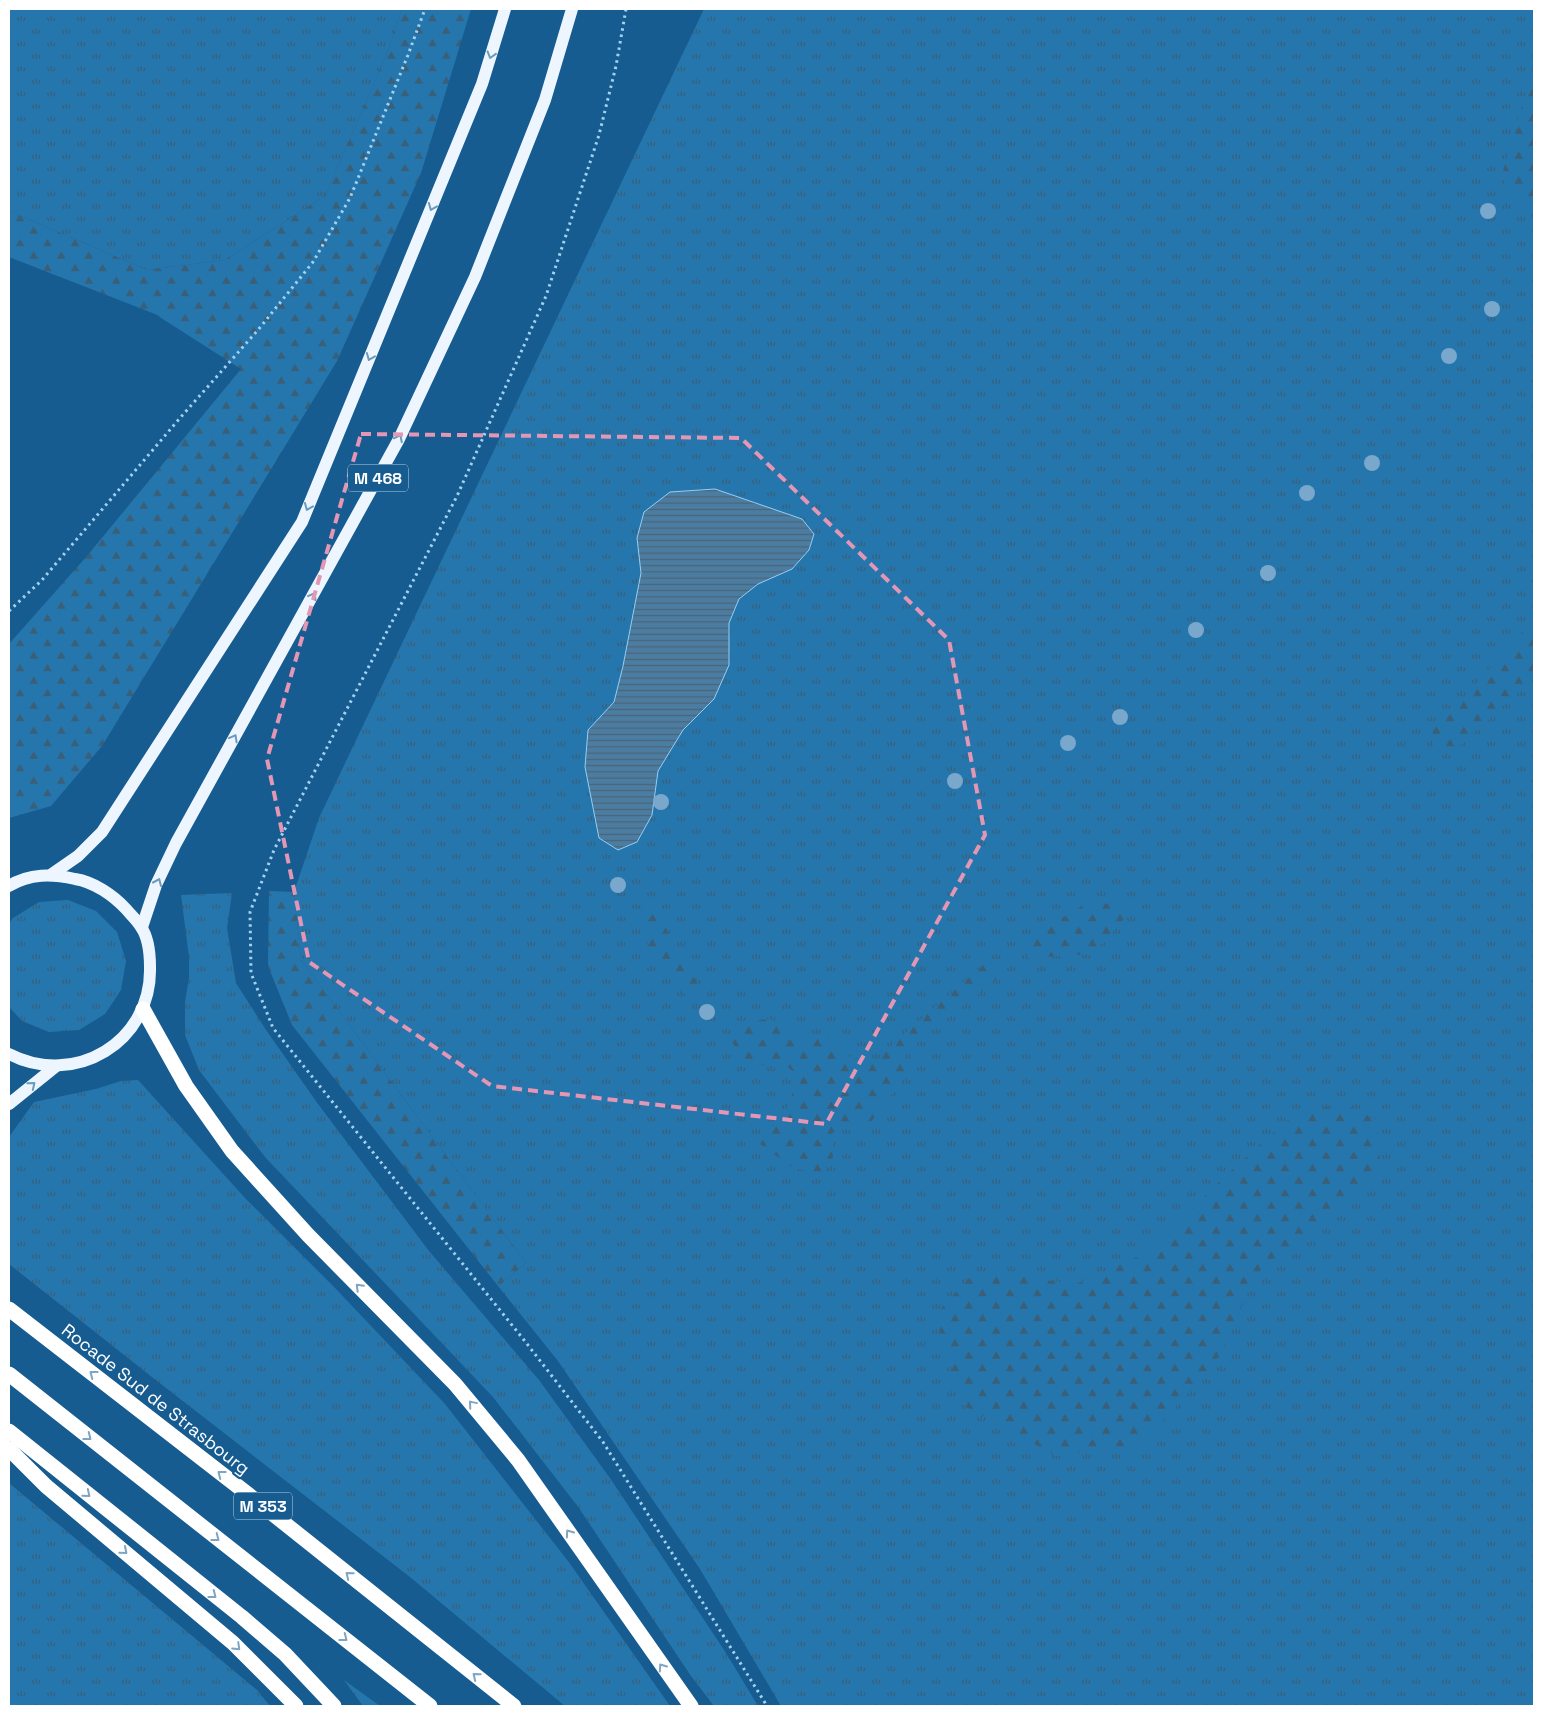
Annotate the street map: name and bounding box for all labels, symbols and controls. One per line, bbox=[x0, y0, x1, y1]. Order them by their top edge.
one-way arrow bbox=[486, 51, 496, 59]
one-way arrow bbox=[428, 202, 438, 211]
one-way arrow bbox=[366, 352, 377, 361]
one-way arrow bbox=[393, 434, 403, 443]
road number: M 468 bbox=[348, 464, 408, 492]
one-way arrow bbox=[304, 502, 314, 511]
one-way arrow bbox=[306, 592, 316, 601]
one-way arrow bbox=[228, 734, 238, 743]
one-way arrow bbox=[152, 878, 162, 887]
one-way arrow bbox=[26, 1083, 35, 1091]
one-way arrow bbox=[356, 1284, 365, 1293]
street label: Rocade Sud de Strasbourg bbox=[57, 1318, 255, 1480]
one-way arrow bbox=[89, 1371, 99, 1380]
one-way arrow bbox=[469, 1401, 477, 1410]
one-way arrow bbox=[82, 1431, 92, 1440]
one-way arrow bbox=[218, 1470, 227, 1479]
one-way arrow bbox=[82, 1489, 91, 1498]
road number: M 353 bbox=[234, 1492, 292, 1520]
one-way arrow bbox=[566, 1530, 575, 1539]
one-way arrow bbox=[210, 1532, 219, 1540]
one-way arrow bbox=[118, 1546, 127, 1555]
one-way arrow bbox=[346, 1572, 355, 1580]
one-way arrow bbox=[207, 1589, 216, 1597]
one-way arrow bbox=[338, 1633, 347, 1642]
one-way arrow bbox=[231, 1641, 240, 1650]
one-way arrow bbox=[659, 1663, 668, 1673]
one-way arrow bbox=[473, 1673, 482, 1681]

